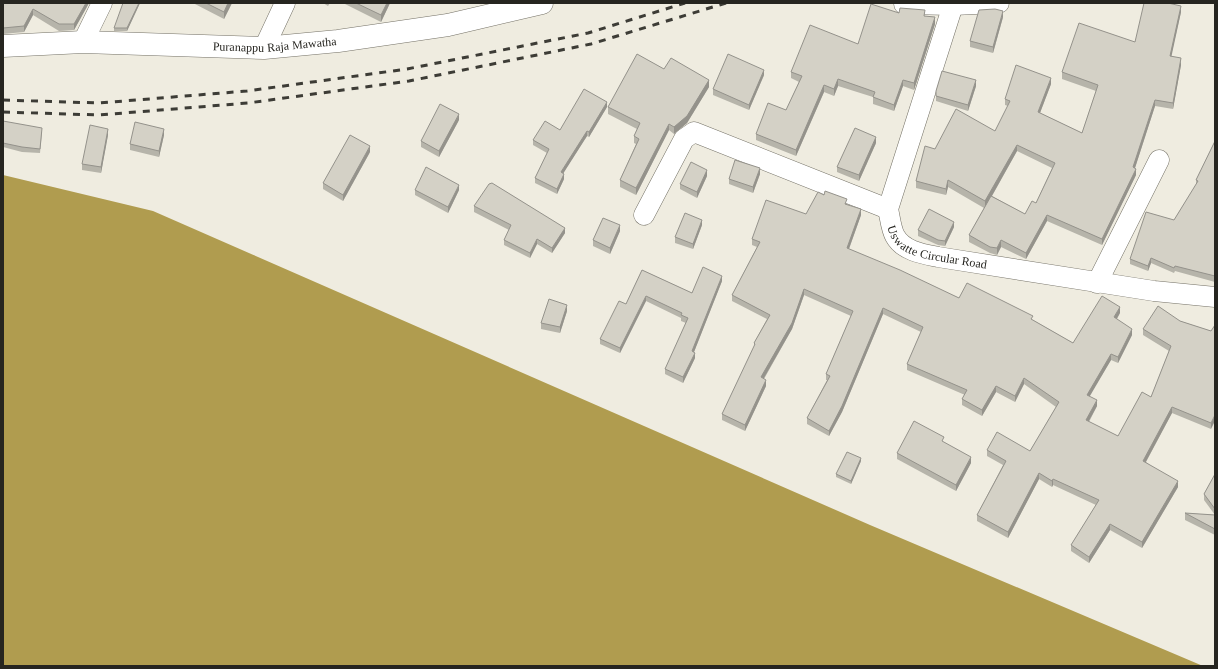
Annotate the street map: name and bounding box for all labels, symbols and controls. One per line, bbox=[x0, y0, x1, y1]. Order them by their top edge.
street label: Puranappu Raja Mawatha bbox=[213, 34, 338, 55]
street label: Uswatte Circular Road bbox=[884, 224, 988, 272]

